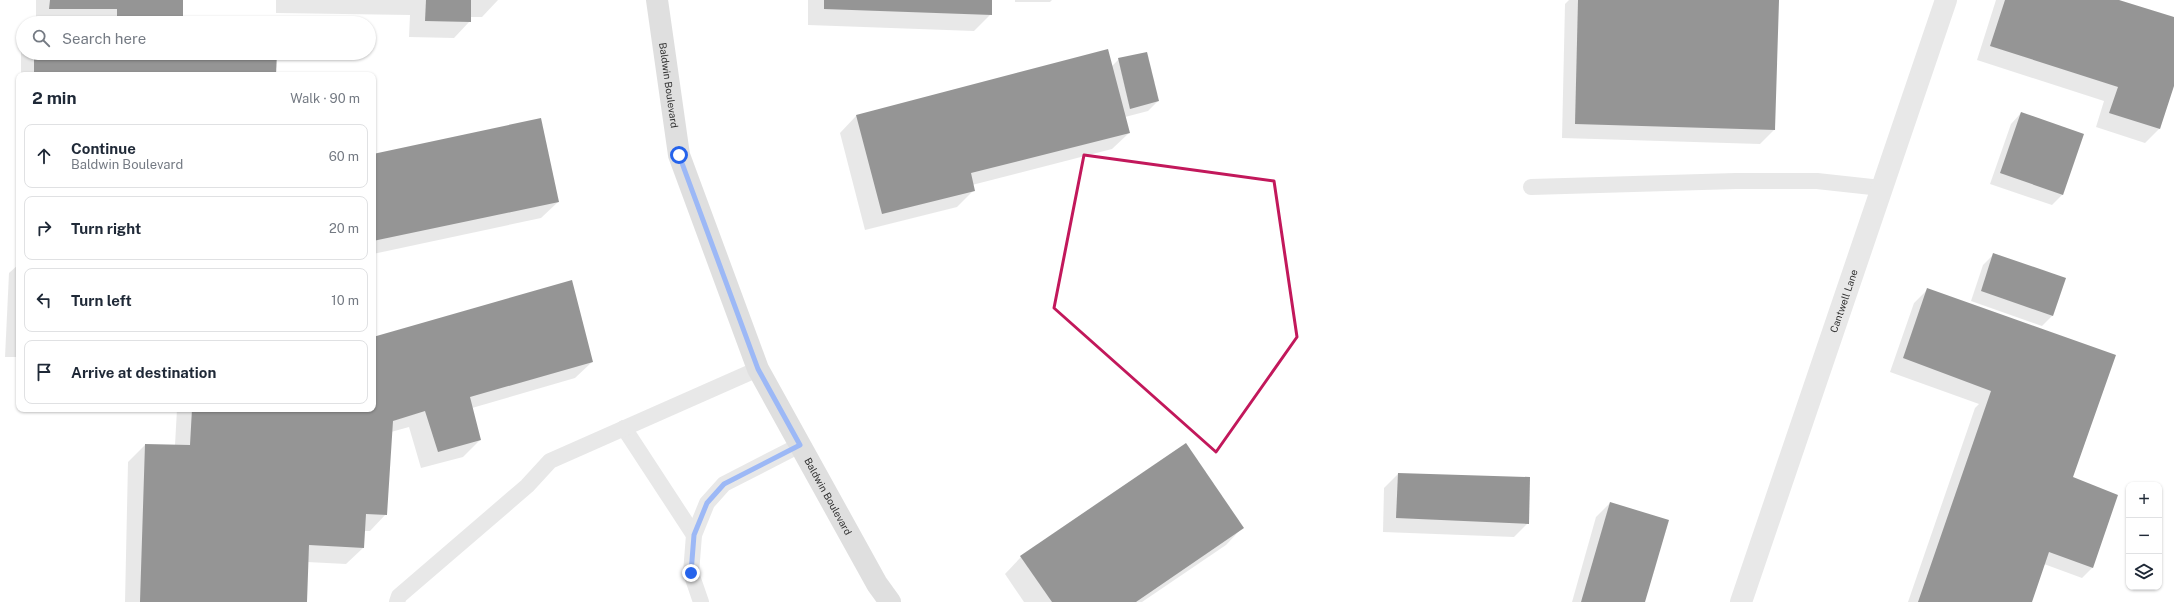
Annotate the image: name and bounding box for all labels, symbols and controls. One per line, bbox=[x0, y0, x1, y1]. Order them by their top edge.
search box bbox=[16, 16, 376, 60]
icon: search bbox=[30, 27, 52, 49]
text: Search here bbox=[62, 30, 146, 47]
street label: Baldwin Boulevard bbox=[657, 41, 681, 129]
text: 2 min bbox=[32, 88, 77, 108]
text: Walk · 90 m bbox=[290, 91, 360, 106]
text: Continue bbox=[71, 140, 136, 157]
icon: ahead bbox=[33, 145, 55, 167]
route start bbox=[670, 146, 688, 164]
text: 60 m bbox=[329, 149, 359, 164]
text: Baldwin Boulevard bbox=[71, 157, 183, 172]
icon: right bbox=[33, 217, 55, 239]
text: Turn right bbox=[71, 220, 141, 237]
text: 20 m bbox=[329, 221, 359, 236]
street label: Cantwell Lane bbox=[1827, 267, 1860, 334]
icon: left bbox=[33, 289, 55, 311]
text: Turn left bbox=[71, 292, 132, 309]
text: 10 m bbox=[331, 293, 359, 308]
icon: arrive bbox=[33, 361, 55, 383]
text: Arrive at destination bbox=[71, 364, 216, 381]
street label: Baldwin Boulevard bbox=[802, 455, 855, 537]
map controls bbox=[2126, 482, 2162, 590]
button: + bbox=[2126, 482, 2162, 518]
button: − bbox=[2126, 518, 2162, 554]
button: layers bbox=[2126, 554, 2162, 590]
route end bbox=[682, 564, 700, 582]

